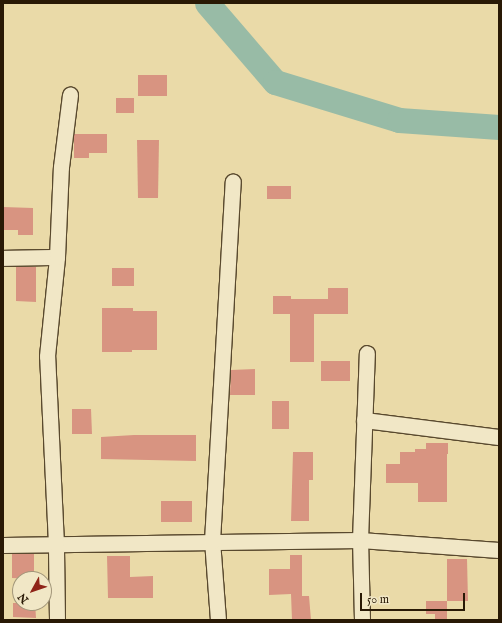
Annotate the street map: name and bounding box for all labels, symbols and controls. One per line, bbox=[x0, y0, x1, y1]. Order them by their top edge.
north arrow bbox=[12, 571, 52, 611]
scale bar bbox=[362, 585, 467, 611]
text: N bbox=[15, 590, 32, 606]
text: 50 m bbox=[367, 592, 389, 607]

